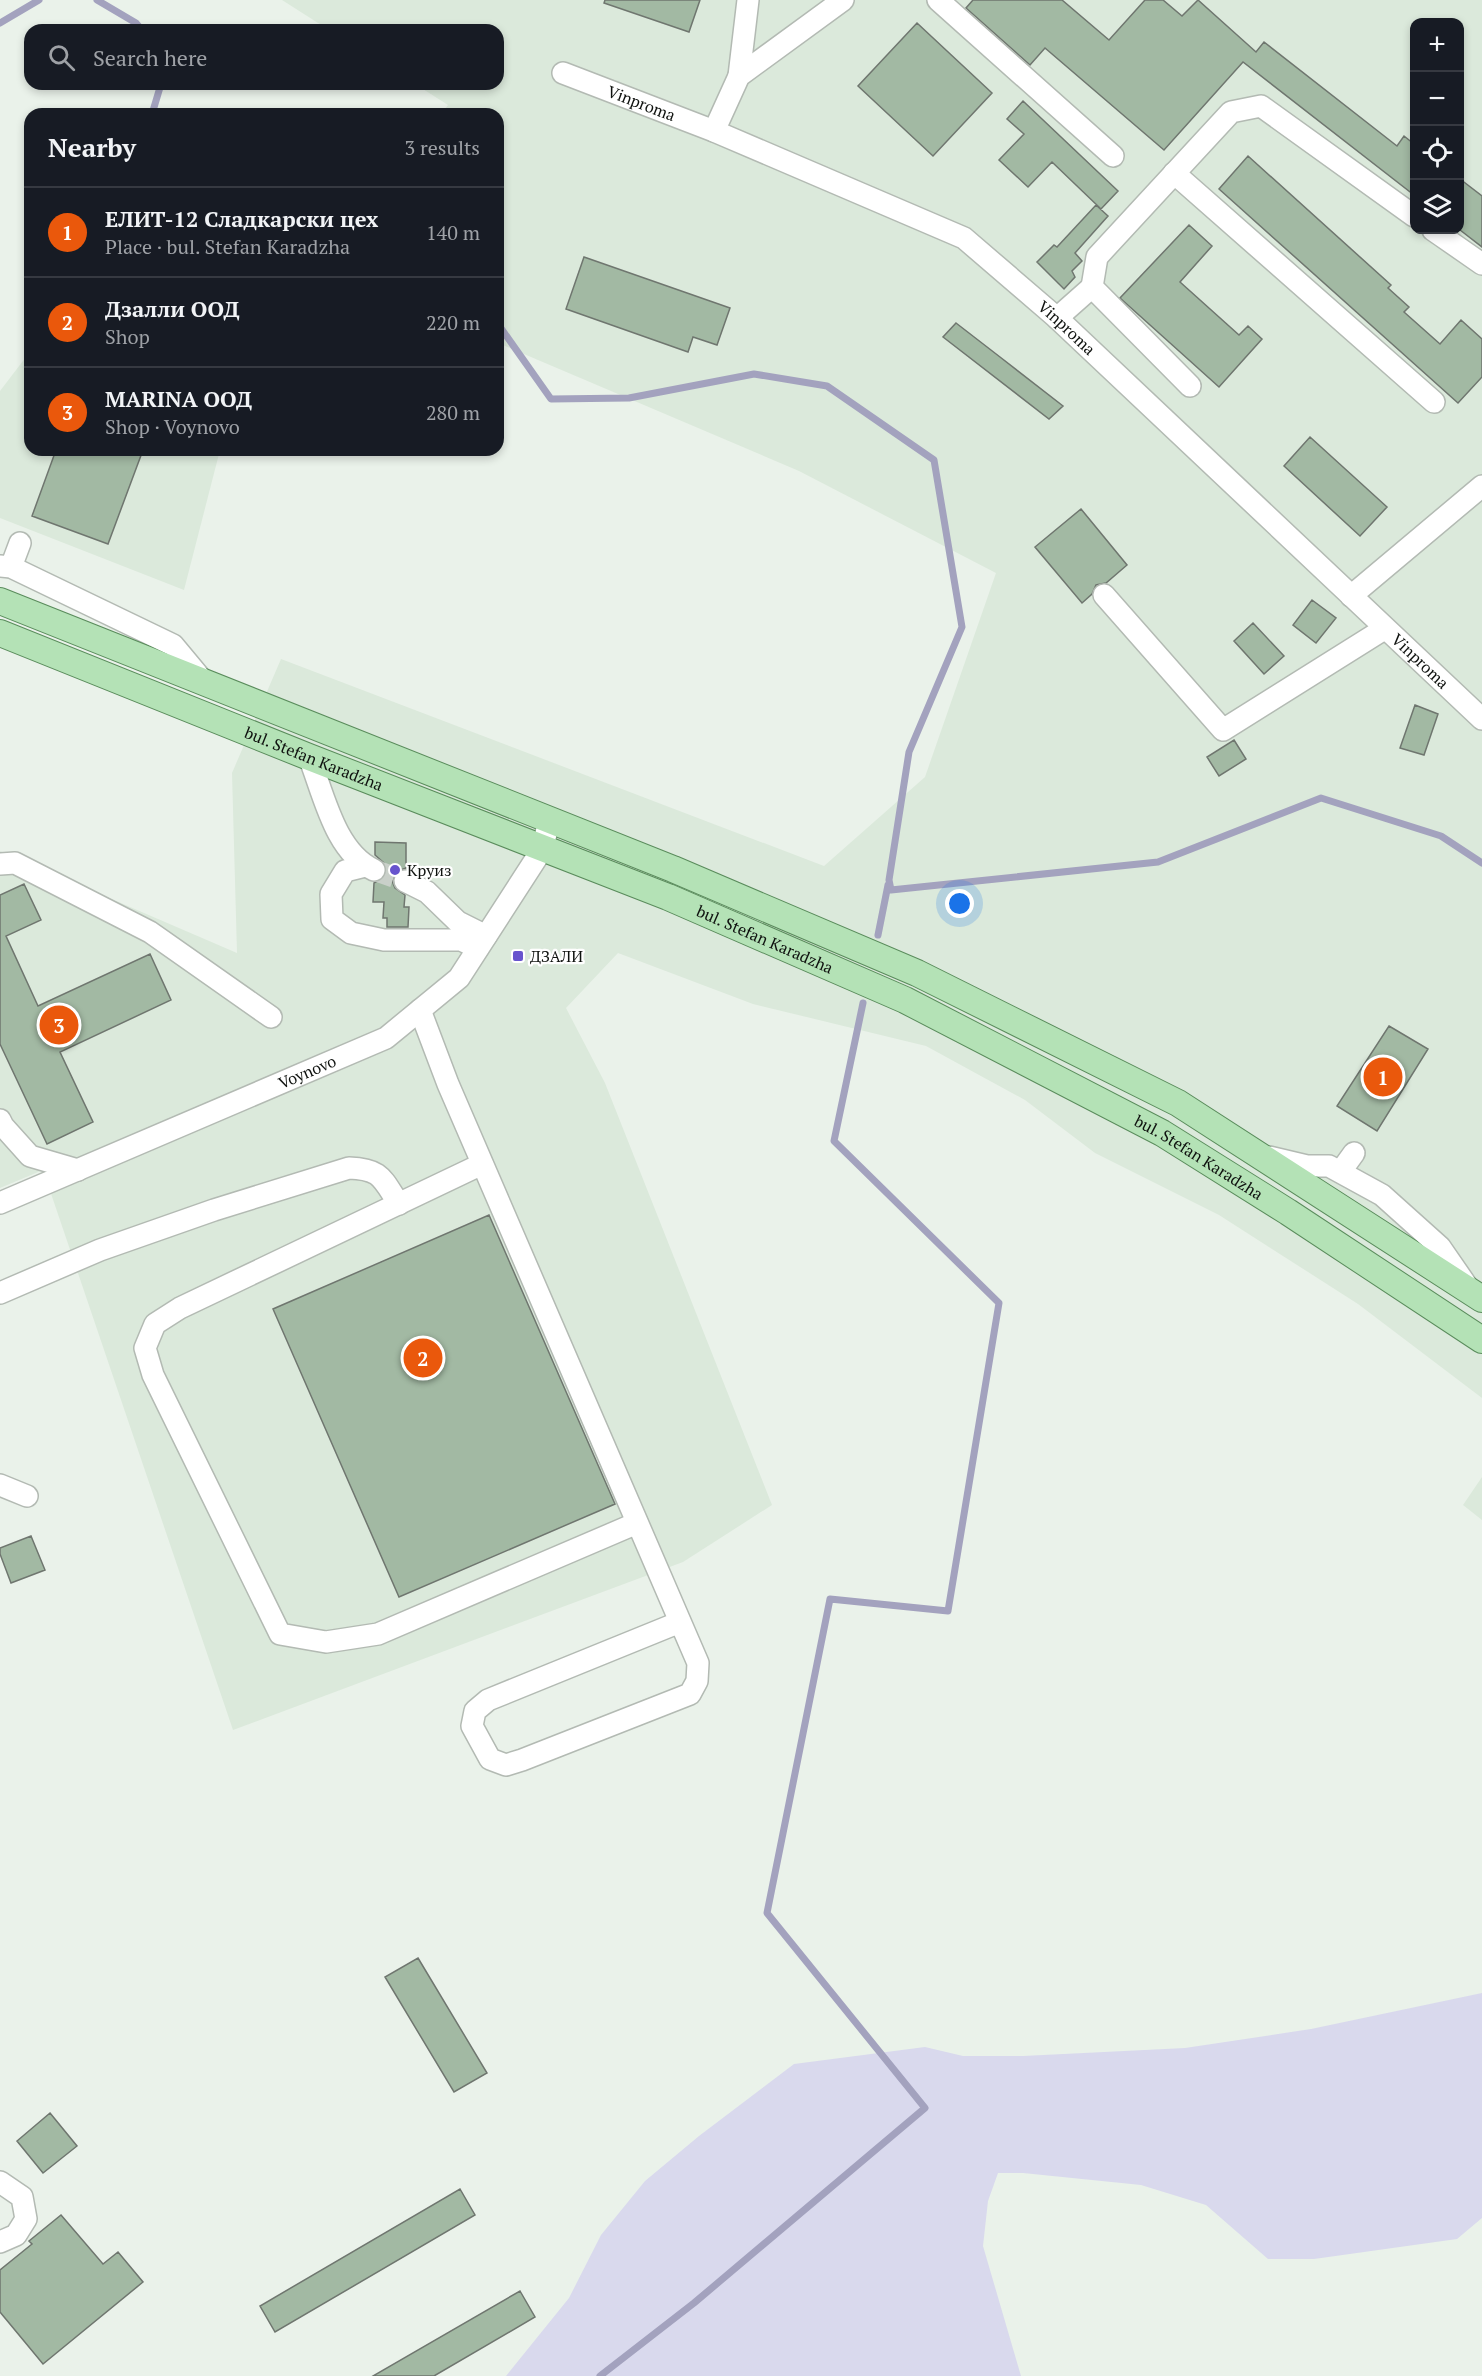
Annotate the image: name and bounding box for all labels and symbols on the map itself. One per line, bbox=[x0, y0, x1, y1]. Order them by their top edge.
street label: Vinproma bbox=[604, 80, 679, 126]
street label: Vinproma bbox=[1033, 295, 1100, 360]
street label: Vinproma bbox=[1387, 628, 1454, 693]
street label: bul. Stefan Karadzha bbox=[241, 721, 386, 796]
place label: Круиз bbox=[407, 859, 452, 881]
marker: Круиз bbox=[388, 863, 402, 877]
your location bbox=[945, 889, 974, 918]
street label: bul. Stefan Karadzha bbox=[693, 900, 837, 979]
place label: ДЗАЛИ bbox=[530, 945, 583, 967]
marker: ДЗАЛИ bbox=[511, 949, 525, 963]
pin: 3 bbox=[40, 1002, 78, 1048]
street label: Voynovo bbox=[275, 1050, 340, 1094]
pin: 1 bbox=[1364, 1054, 1402, 1100]
street label: bul. Stefan Karadzha bbox=[1131, 1110, 1267, 1205]
pin: 2 bbox=[404, 1336, 442, 1380]

